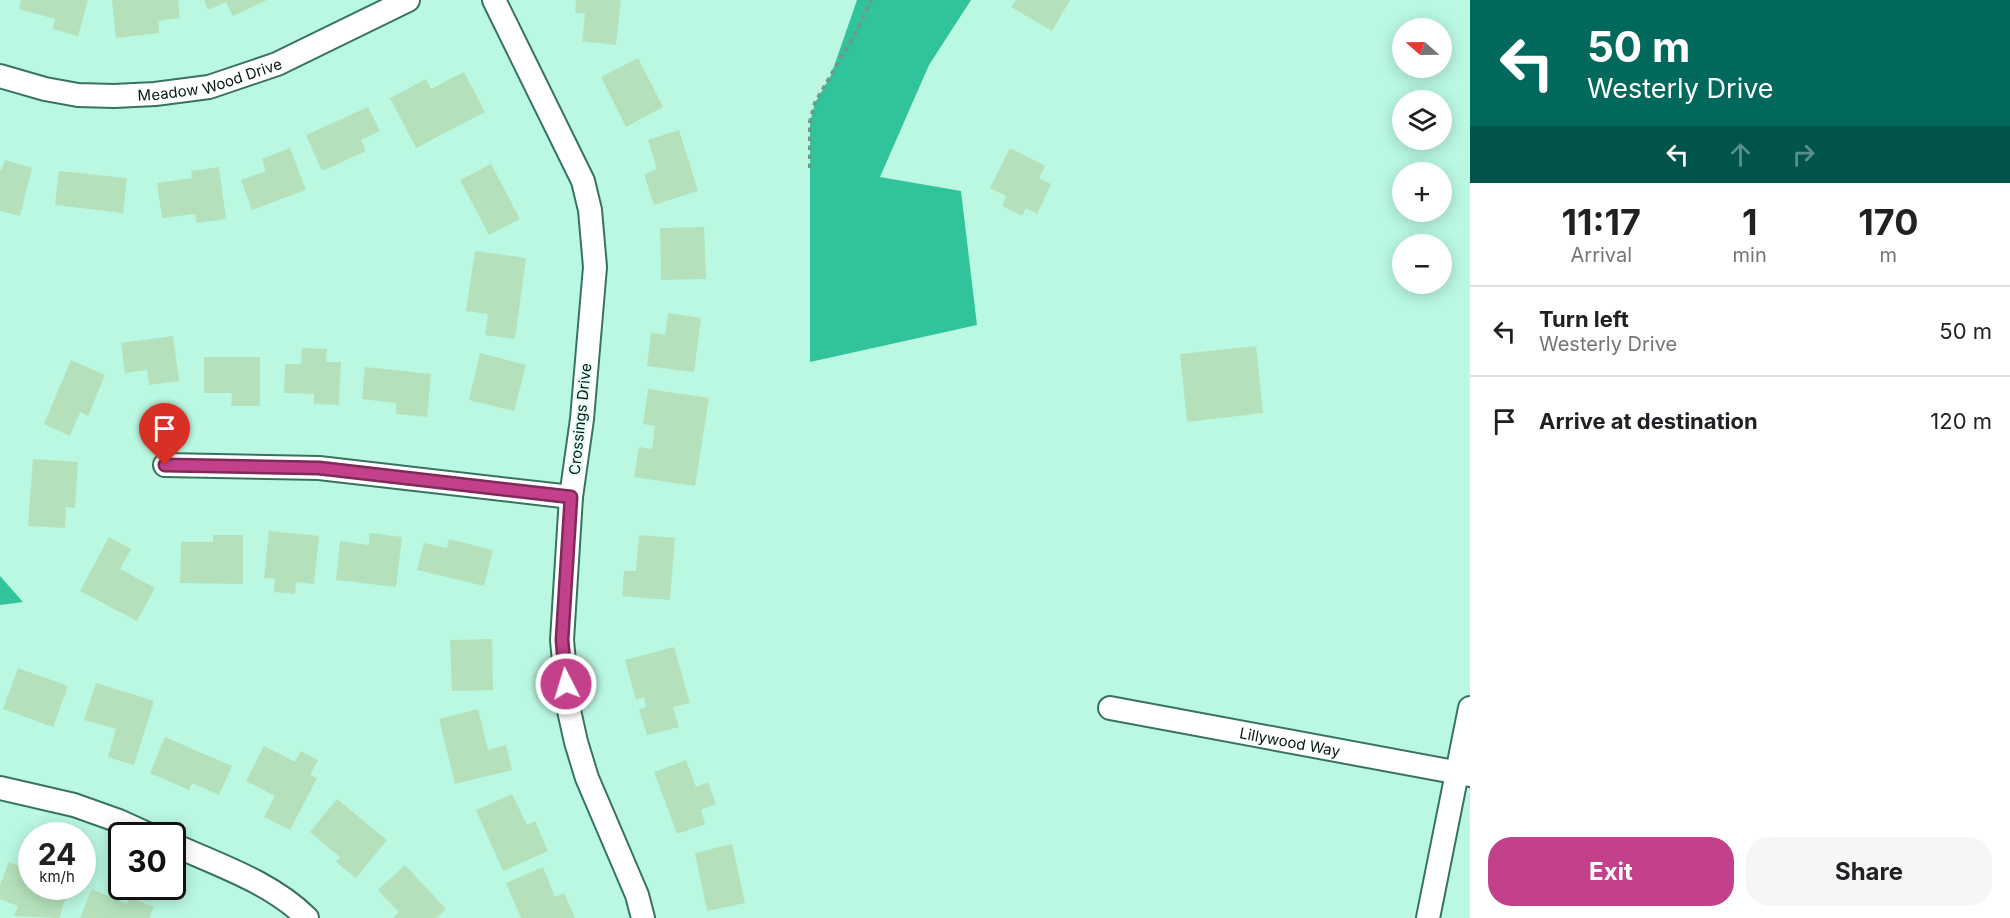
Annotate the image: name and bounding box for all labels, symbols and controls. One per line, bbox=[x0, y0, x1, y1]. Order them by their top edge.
north arrow bbox=[1392, 18, 1452, 78]
map controls bbox=[1392, 18, 1452, 294]
text: 50 m bbox=[1587, 21, 1690, 72]
icon: left bbox=[1488, 24, 1566, 102]
street label: Meadow Wood Drive bbox=[137, 54, 284, 104]
text: Westerly Drive bbox=[1587, 72, 1774, 105]
button: layers bbox=[1392, 90, 1452, 150]
icon: left bbox=[1661, 138, 1694, 171]
icon: ahead bbox=[1724, 138, 1757, 171]
icon: right bbox=[1787, 138, 1820, 171]
button: + bbox=[1392, 162, 1452, 222]
text: 11:17 bbox=[1562, 200, 1641, 244]
text: 1 bbox=[1742, 200, 1757, 244]
text: 170 bbox=[1858, 200, 1918, 244]
button: − bbox=[1392, 234, 1452, 294]
text: Arrival bbox=[1571, 243, 1632, 267]
text: min bbox=[1733, 243, 1767, 267]
text: m bbox=[1880, 243, 1897, 267]
text: Turn left bbox=[1539, 306, 1629, 332]
icon: left bbox=[1488, 315, 1521, 348]
text: 50 m bbox=[1939, 318, 1992, 344]
text: Westerly Drive bbox=[1539, 332, 1677, 356]
street label: Crossings Drive bbox=[565, 362, 595, 476]
pin bbox=[139, 403, 190, 465]
icon: arrive bbox=[1488, 405, 1521, 438]
text: Arrive at destination bbox=[1539, 408, 1758, 434]
text: 120 m bbox=[1930, 408, 1992, 434]
icon: arrive bbox=[148, 412, 181, 445]
position arrow bbox=[534, 652, 598, 716]
street label: Lillywood Way bbox=[1238, 723, 1342, 760]
speed limit sign: 30 bbox=[108, 822, 186, 900]
text: 24 bbox=[38, 836, 76, 872]
button: Exit bbox=[1488, 837, 1734, 906]
button: Share bbox=[1746, 837, 1992, 906]
text: km/h bbox=[39, 867, 75, 886]

